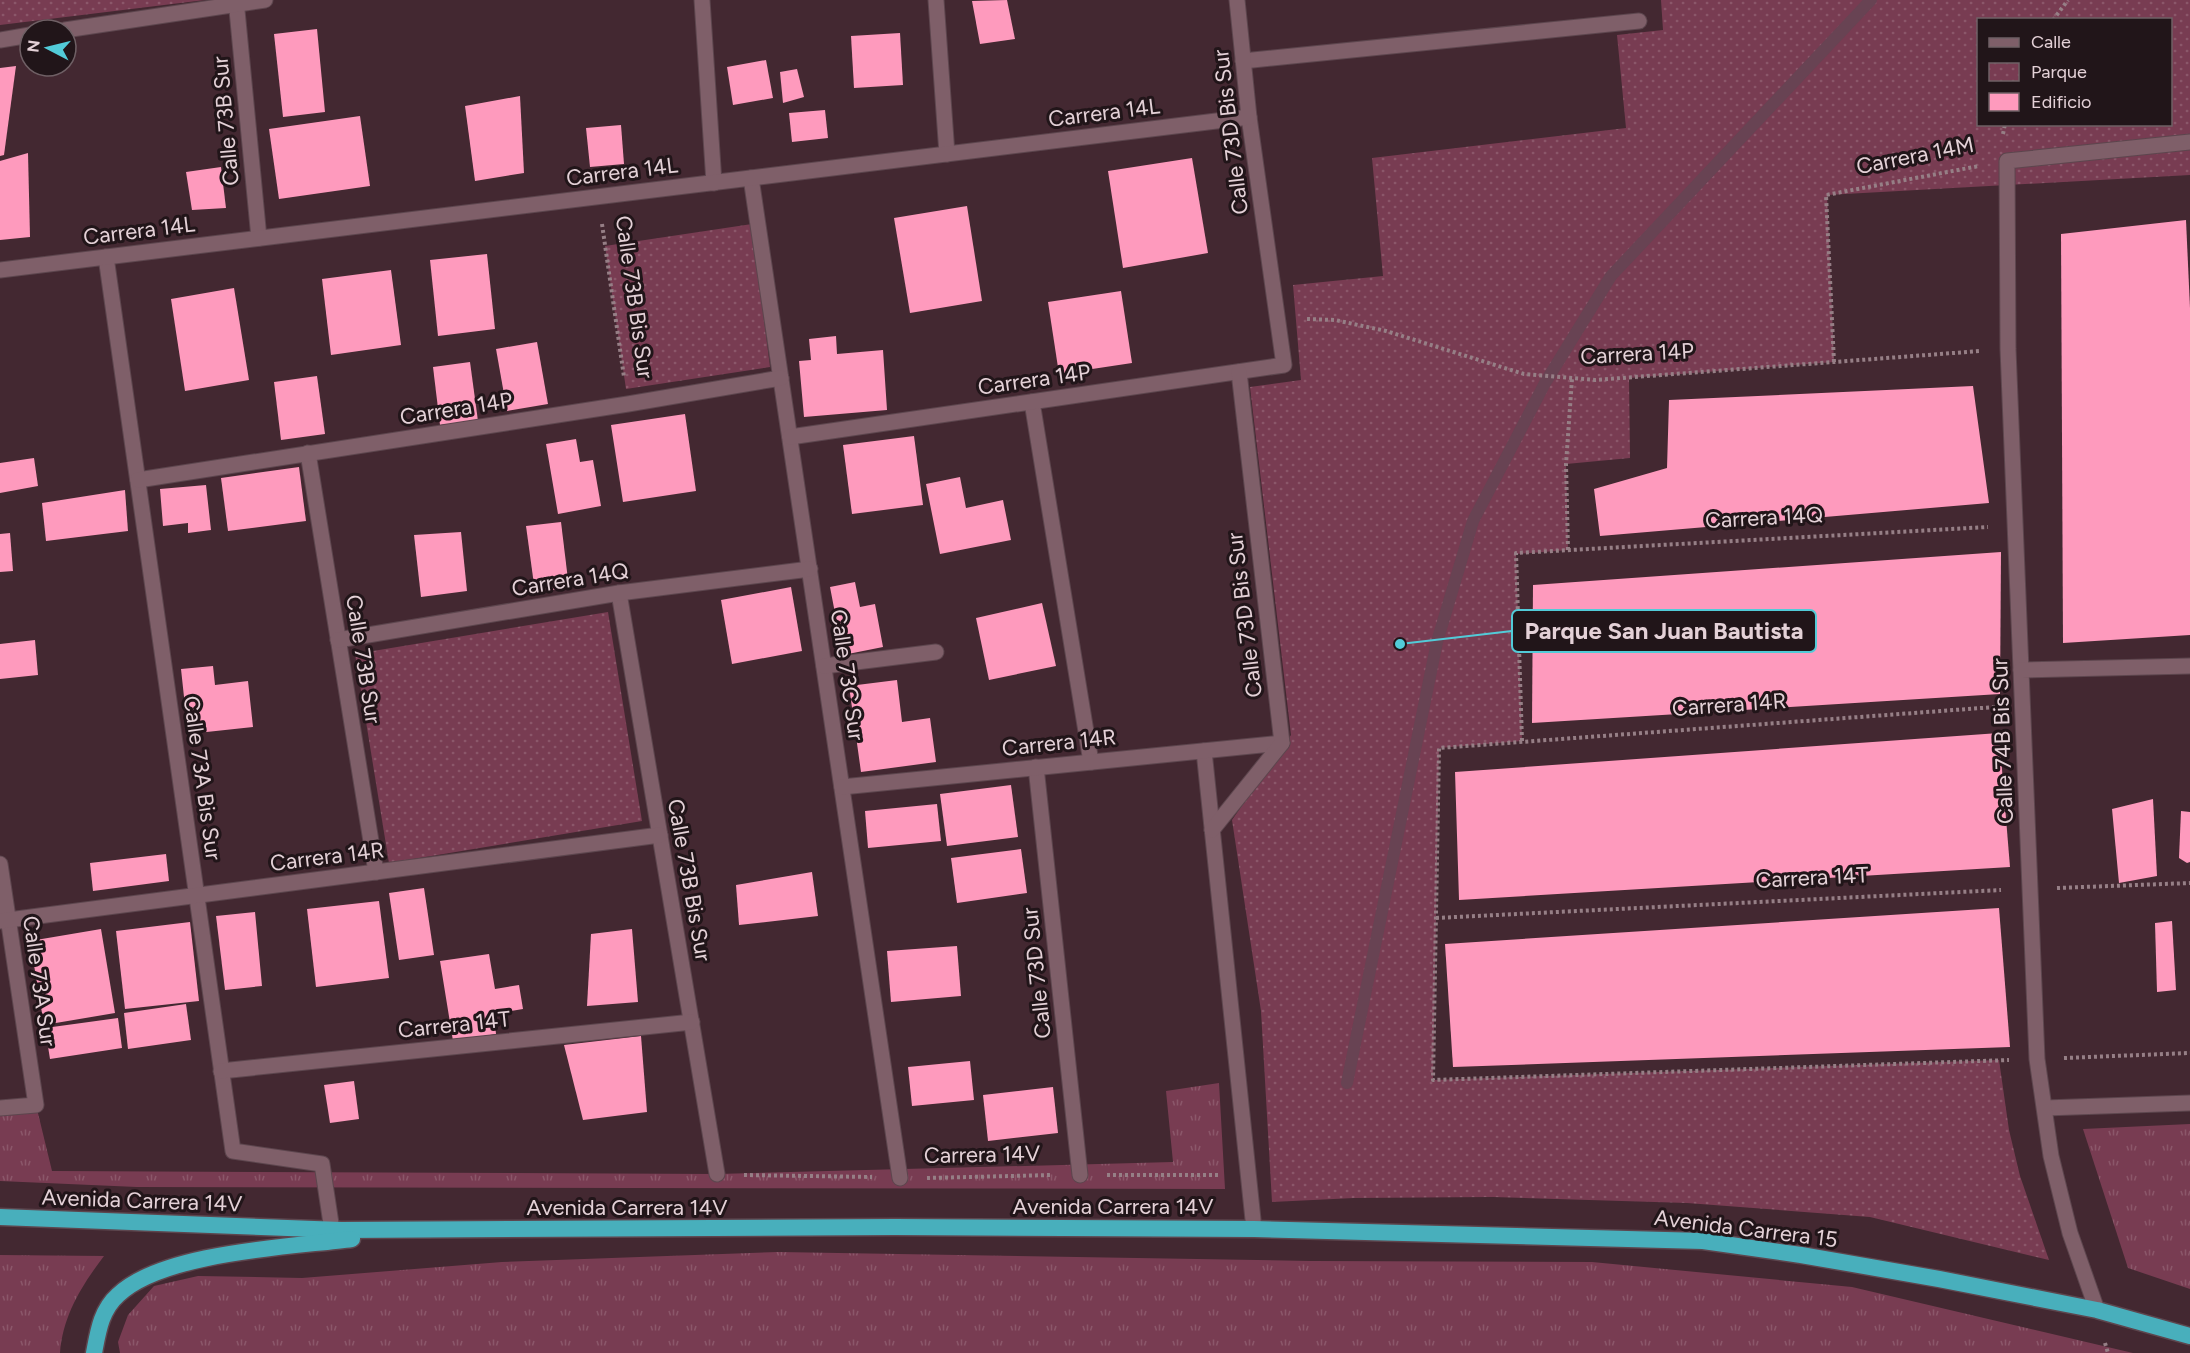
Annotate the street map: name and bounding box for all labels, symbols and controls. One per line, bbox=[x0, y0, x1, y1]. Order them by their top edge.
north arrow bbox=[18, 18, 78, 78]
legend bbox=[1977, 18, 2172, 126]
text: Calle bbox=[2031, 31, 2071, 53]
text: N bbox=[23, 39, 44, 54]
street label: Calle 73D Bis Sur bbox=[1207, 47, 1254, 216]
street label: Calle 73B Sur bbox=[206, 54, 245, 187]
text: Parque bbox=[2031, 61, 2087, 83]
text: Edificio bbox=[2031, 91, 2092, 113]
street label: Carrera 14L bbox=[1047, 92, 1162, 133]
street label: Carrera 14M bbox=[1854, 131, 1976, 180]
street label: Carrera 14L bbox=[565, 151, 680, 192]
street label: Carrera 14L bbox=[82, 210, 197, 251]
street label: Calle 73B Bis Sur bbox=[610, 214, 659, 381]
street label: Carrera 14P bbox=[1580, 337, 1695, 370]
street label: Carrera 14P bbox=[976, 358, 1092, 401]
street label: Carrera 14P bbox=[398, 386, 515, 431]
street label: Carrera 14Q bbox=[1704, 501, 1824, 534]
street label: Calle 73D Bis Sur bbox=[1221, 530, 1268, 699]
street label: Carrera 14Q bbox=[510, 557, 630, 602]
street label: Calle 73B Sur bbox=[340, 593, 387, 726]
street label: Calle 73C Sur bbox=[825, 608, 870, 743]
callout: Parque San Juan Bautista bbox=[1512, 610, 1816, 652]
text: Parque San Juan Bautista bbox=[1524, 616, 1804, 645]
street label: Calle 74B Bis Sur bbox=[1986, 657, 2019, 824]
street label: Carrera 14R bbox=[1671, 687, 1787, 722]
street label: Calle 73A Bis Sur bbox=[178, 694, 227, 863]
street label: Carrera 14R bbox=[1001, 723, 1117, 762]
street label: Calle 73B Bis Sur bbox=[662, 797, 717, 964]
street label: Carrera 14R bbox=[269, 836, 386, 877]
street label: Carrera 14T bbox=[1755, 861, 1869, 894]
street label: Calle 73D Sur bbox=[1016, 905, 1057, 1040]
street label: Calle 73A Sur bbox=[17, 914, 62, 1049]
street label: Carrera 14T bbox=[396, 1005, 512, 1044]
street label: Carrera 14V bbox=[924, 1140, 1041, 1169]
street label: Avenida Carrera 14V bbox=[41, 1184, 244, 1218]
street label: Avenida Carrera 14V bbox=[1013, 1193, 1214, 1220]
street label: Avenida Carrera 14V bbox=[527, 1194, 728, 1221]
street label: Avenida Carrera 15 bbox=[1653, 1204, 1839, 1253]

